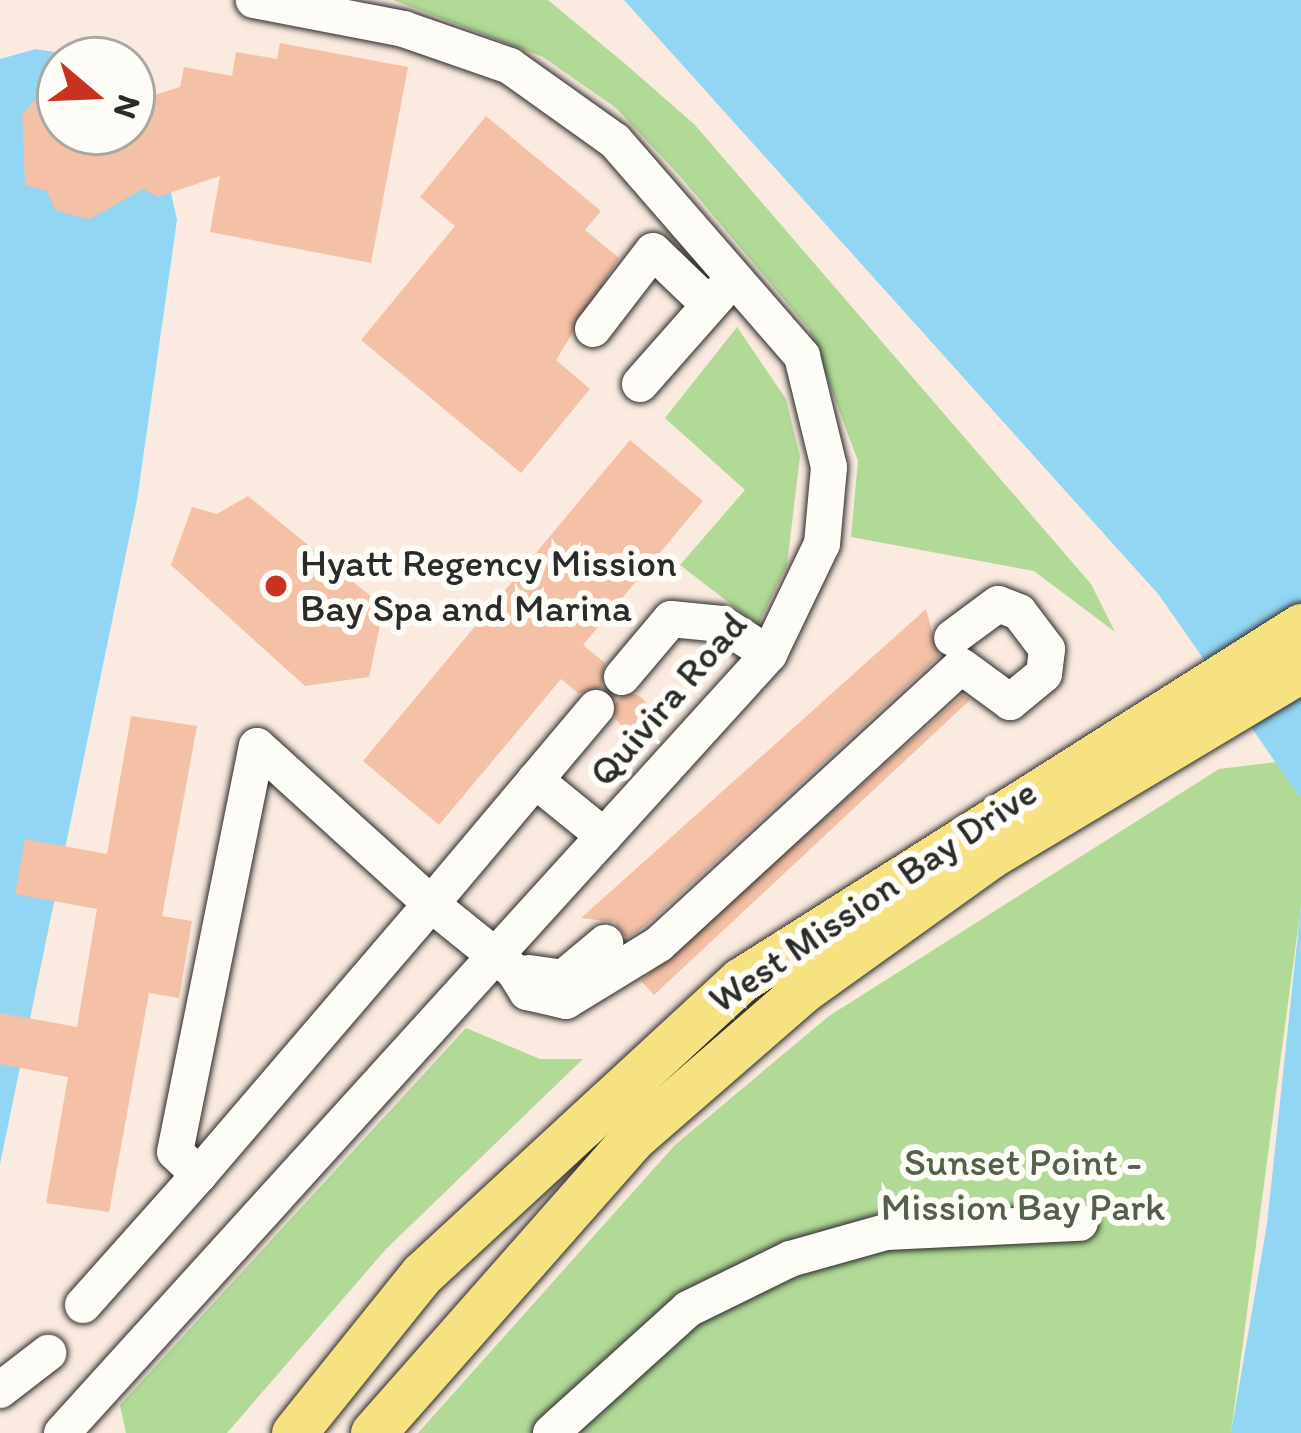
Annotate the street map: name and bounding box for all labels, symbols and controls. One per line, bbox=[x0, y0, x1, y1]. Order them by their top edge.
north arrow bbox=[36, 36, 156, 156]
text: N bbox=[106, 90, 150, 124]
place label: Hyatt Regency Mission Bay Spa and Marina bbox=[300, 541, 676, 632]
marker: Hyatt Regency Mission Bay Spa and Marina bbox=[263, 573, 289, 599]
street label: Quivira Road bbox=[580, 602, 756, 796]
street label: West Mission Bay Drive bbox=[699, 768, 1047, 1024]
park label: Sunset Point - Mission Bay Park bbox=[881, 1140, 1165, 1231]

